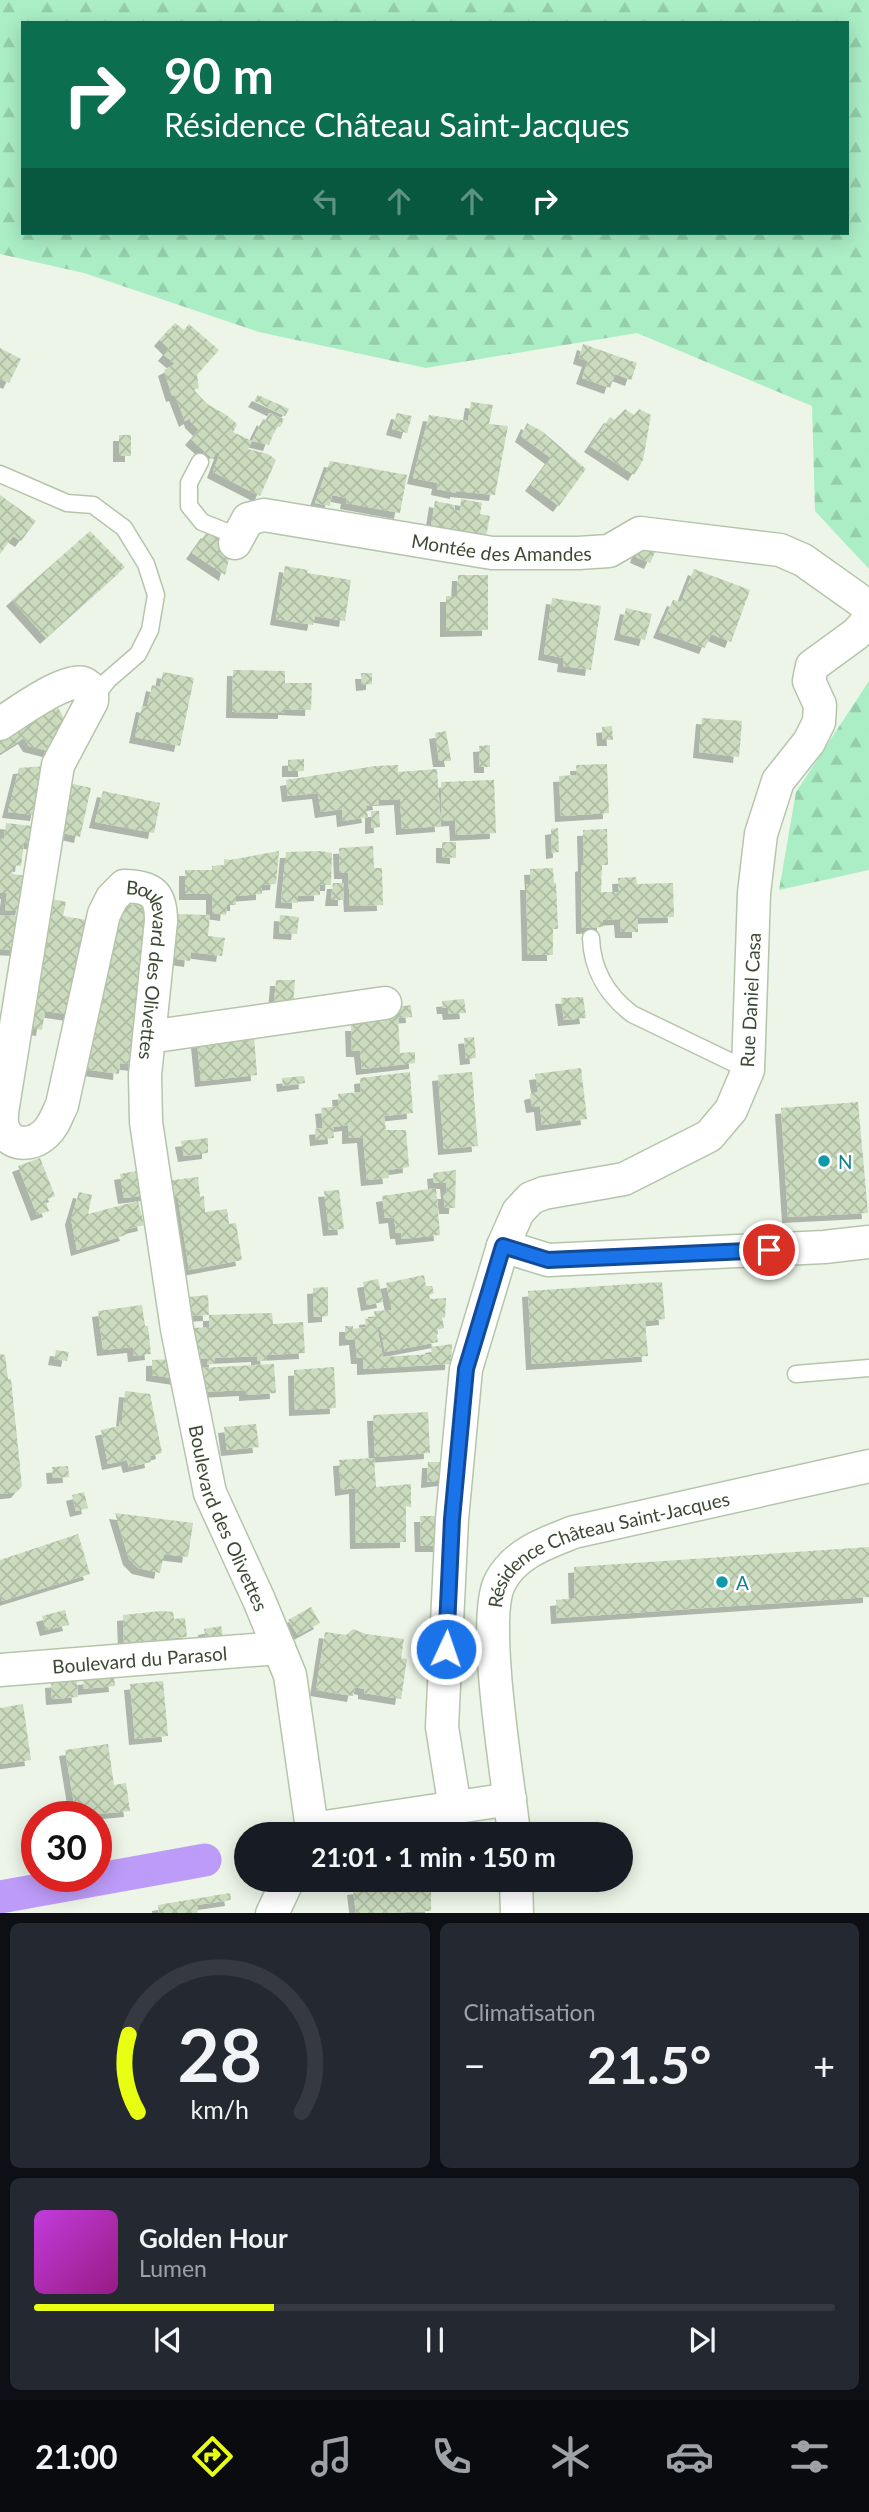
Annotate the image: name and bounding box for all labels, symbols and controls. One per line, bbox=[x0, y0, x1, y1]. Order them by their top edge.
text: 90 m bbox=[164, 46, 274, 104]
icon: right bbox=[49, 49, 140, 140]
text: Résidence Château Saint-Jacques bbox=[164, 105, 630, 144]
icon: left bbox=[307, 182, 345, 220]
icon: ahead bbox=[380, 182, 418, 220]
icon: ahead bbox=[453, 182, 491, 220]
icon: right bbox=[526, 182, 564, 220]
street label: Montée des Amandes bbox=[410, 528, 592, 565]
street label: Boulevard des Olivettes bbox=[125, 874, 173, 1061]
street label: Rue Daniel Casa bbox=[735, 932, 765, 1068]
place label: N bbox=[838, 1150, 853, 1173]
marker: N bbox=[816, 1153, 832, 1169]
pin bbox=[739, 1220, 799, 1280]
icon: arrive bbox=[750, 1231, 788, 1269]
street label: Boulevard des Olivettes bbox=[185, 1423, 274, 1614]
street label: Résidence Château Saint-Jacques bbox=[482, 1486, 732, 1609]
place label: A bbox=[736, 1571, 749, 1594]
marker: A bbox=[714, 1574, 730, 1590]
position arrow bbox=[409, 1612, 483, 1686]
street label: Boulevard du Parasol bbox=[51, 1641, 228, 1677]
speed limit sign: 30 bbox=[21, 1801, 112, 1892]
text: 21:01 · 1 min · 150 m bbox=[311, 1841, 556, 1873]
text: Climatisation bbox=[464, 1998, 595, 2026]
text: 28 bbox=[178, 2010, 262, 2098]
text: 21.5° bbox=[587, 2033, 711, 2095]
text: − bbox=[464, 2042, 486, 2088]
text: + bbox=[813, 2042, 835, 2088]
text: km/h bbox=[190, 2093, 249, 2123]
text: Golden Hour bbox=[139, 2222, 288, 2254]
text: Lumen bbox=[139, 2254, 207, 2282]
icon: previous bbox=[149, 2321, 187, 2359]
icon: pause bbox=[416, 2321, 454, 2359]
icon: next bbox=[683, 2321, 721, 2359]
icon: directions bbox=[188, 2432, 237, 2481]
icon: music bbox=[307, 2432, 356, 2481]
icon: phone bbox=[427, 2432, 476, 2481]
icon: climate bbox=[546, 2432, 595, 2481]
icon: car bbox=[665, 2432, 714, 2481]
icon: filters bbox=[785, 2432, 834, 2481]
text: 21:00 bbox=[35, 2437, 118, 2476]

